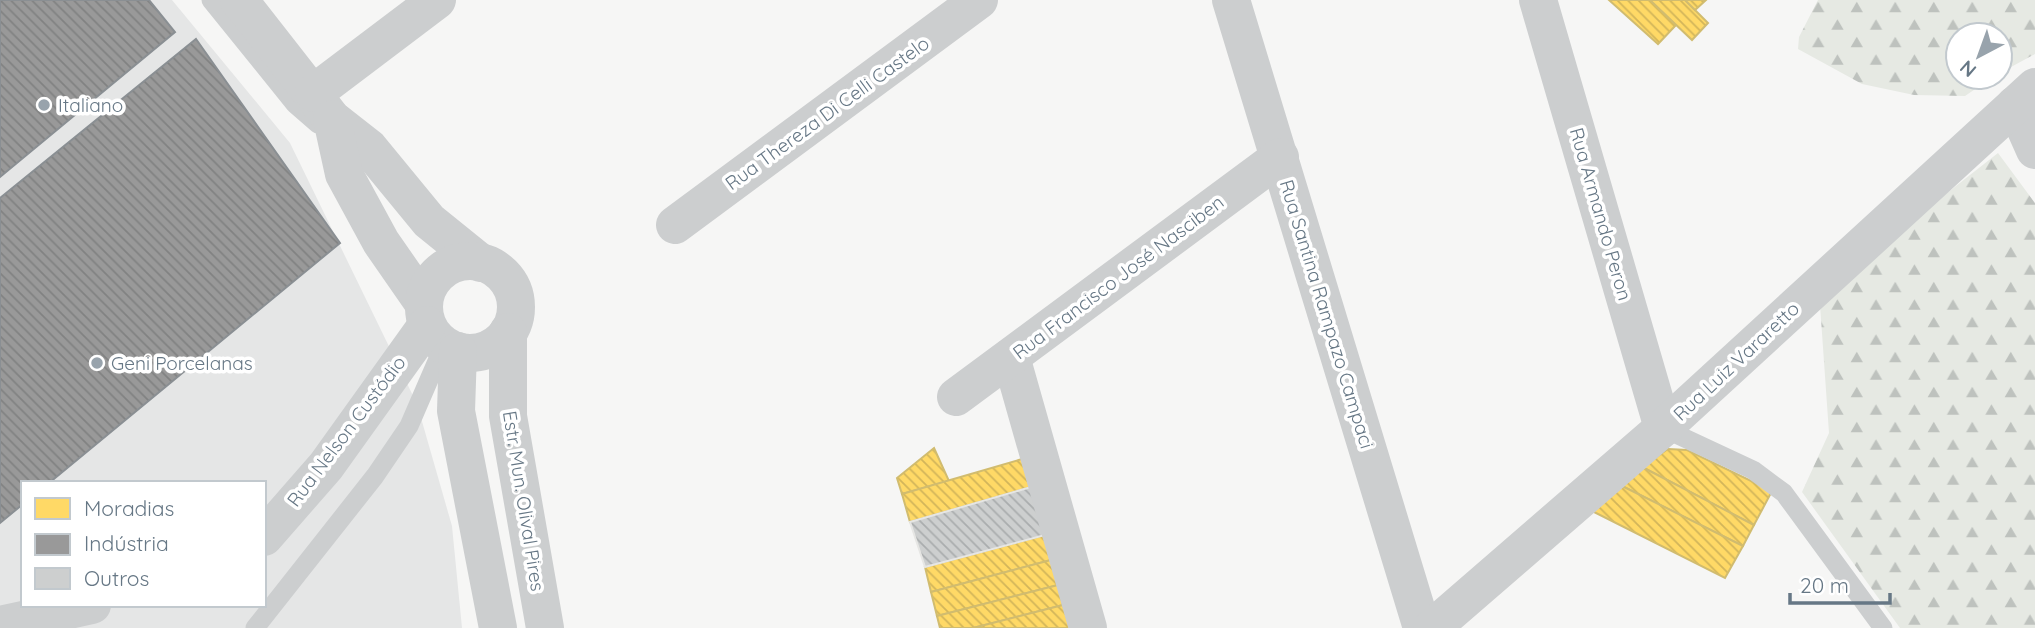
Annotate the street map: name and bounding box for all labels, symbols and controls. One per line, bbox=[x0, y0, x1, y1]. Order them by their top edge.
north arrow bbox=[1944, 21, 2014, 91]
street label: Rua Thereza Di Celli Castelo bbox=[720, 31, 934, 195]
text: N bbox=[1955, 55, 1981, 82]
place label: Italiano bbox=[58, 93, 123, 117]
marker: Italiano bbox=[36, 97, 52, 113]
street label: Rua Armando Peron bbox=[1565, 125, 1637, 303]
street label: Rua Santina Rampazo Campaci bbox=[1275, 177, 1379, 451]
street label: Rua Francisco José Nasciben bbox=[1008, 190, 1228, 364]
street label: Rua Luiz Vararetto bbox=[1668, 296, 1804, 426]
place label: Geni Porcelanas bbox=[111, 351, 253, 375]
street label: Rua Nelson Custódio bbox=[281, 351, 411, 511]
marker: Geni Porcelanas bbox=[89, 355, 105, 371]
street label: Estr. Mun. Olival Pires bbox=[498, 409, 550, 593]
legend bbox=[21, 481, 266, 607]
text: Moradias bbox=[84, 495, 174, 521]
text: Indústria bbox=[84, 530, 169, 556]
scale bar bbox=[1790, 562, 1890, 606]
text: Outros bbox=[84, 565, 149, 591]
text: 20 m bbox=[1800, 572, 1849, 598]

